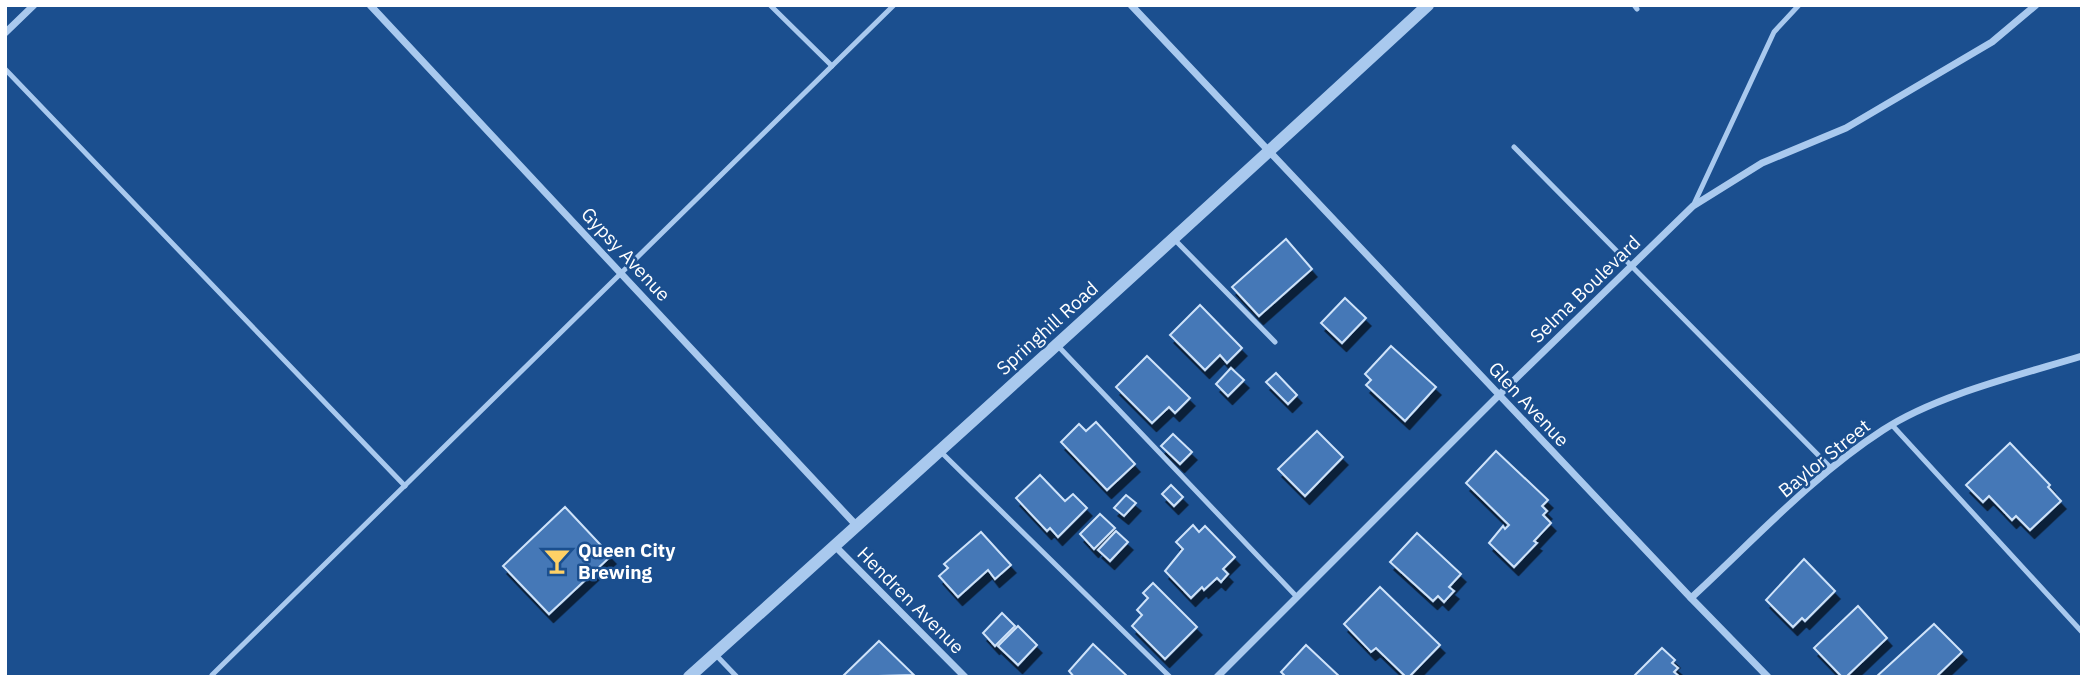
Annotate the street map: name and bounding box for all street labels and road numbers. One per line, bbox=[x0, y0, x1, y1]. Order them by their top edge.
street label: Gypsy Avenue bbox=[576, 202, 676, 306]
street label: Selma Boulevard bbox=[1525, 230, 1645, 348]
street label: Springhill Road bbox=[991, 276, 1103, 380]
street label: Glen Avenue bbox=[1484, 356, 1574, 452]
street label: Baylor Street bbox=[1773, 414, 1875, 502]
street label: Hendren Avenue bbox=[852, 541, 970, 659]

